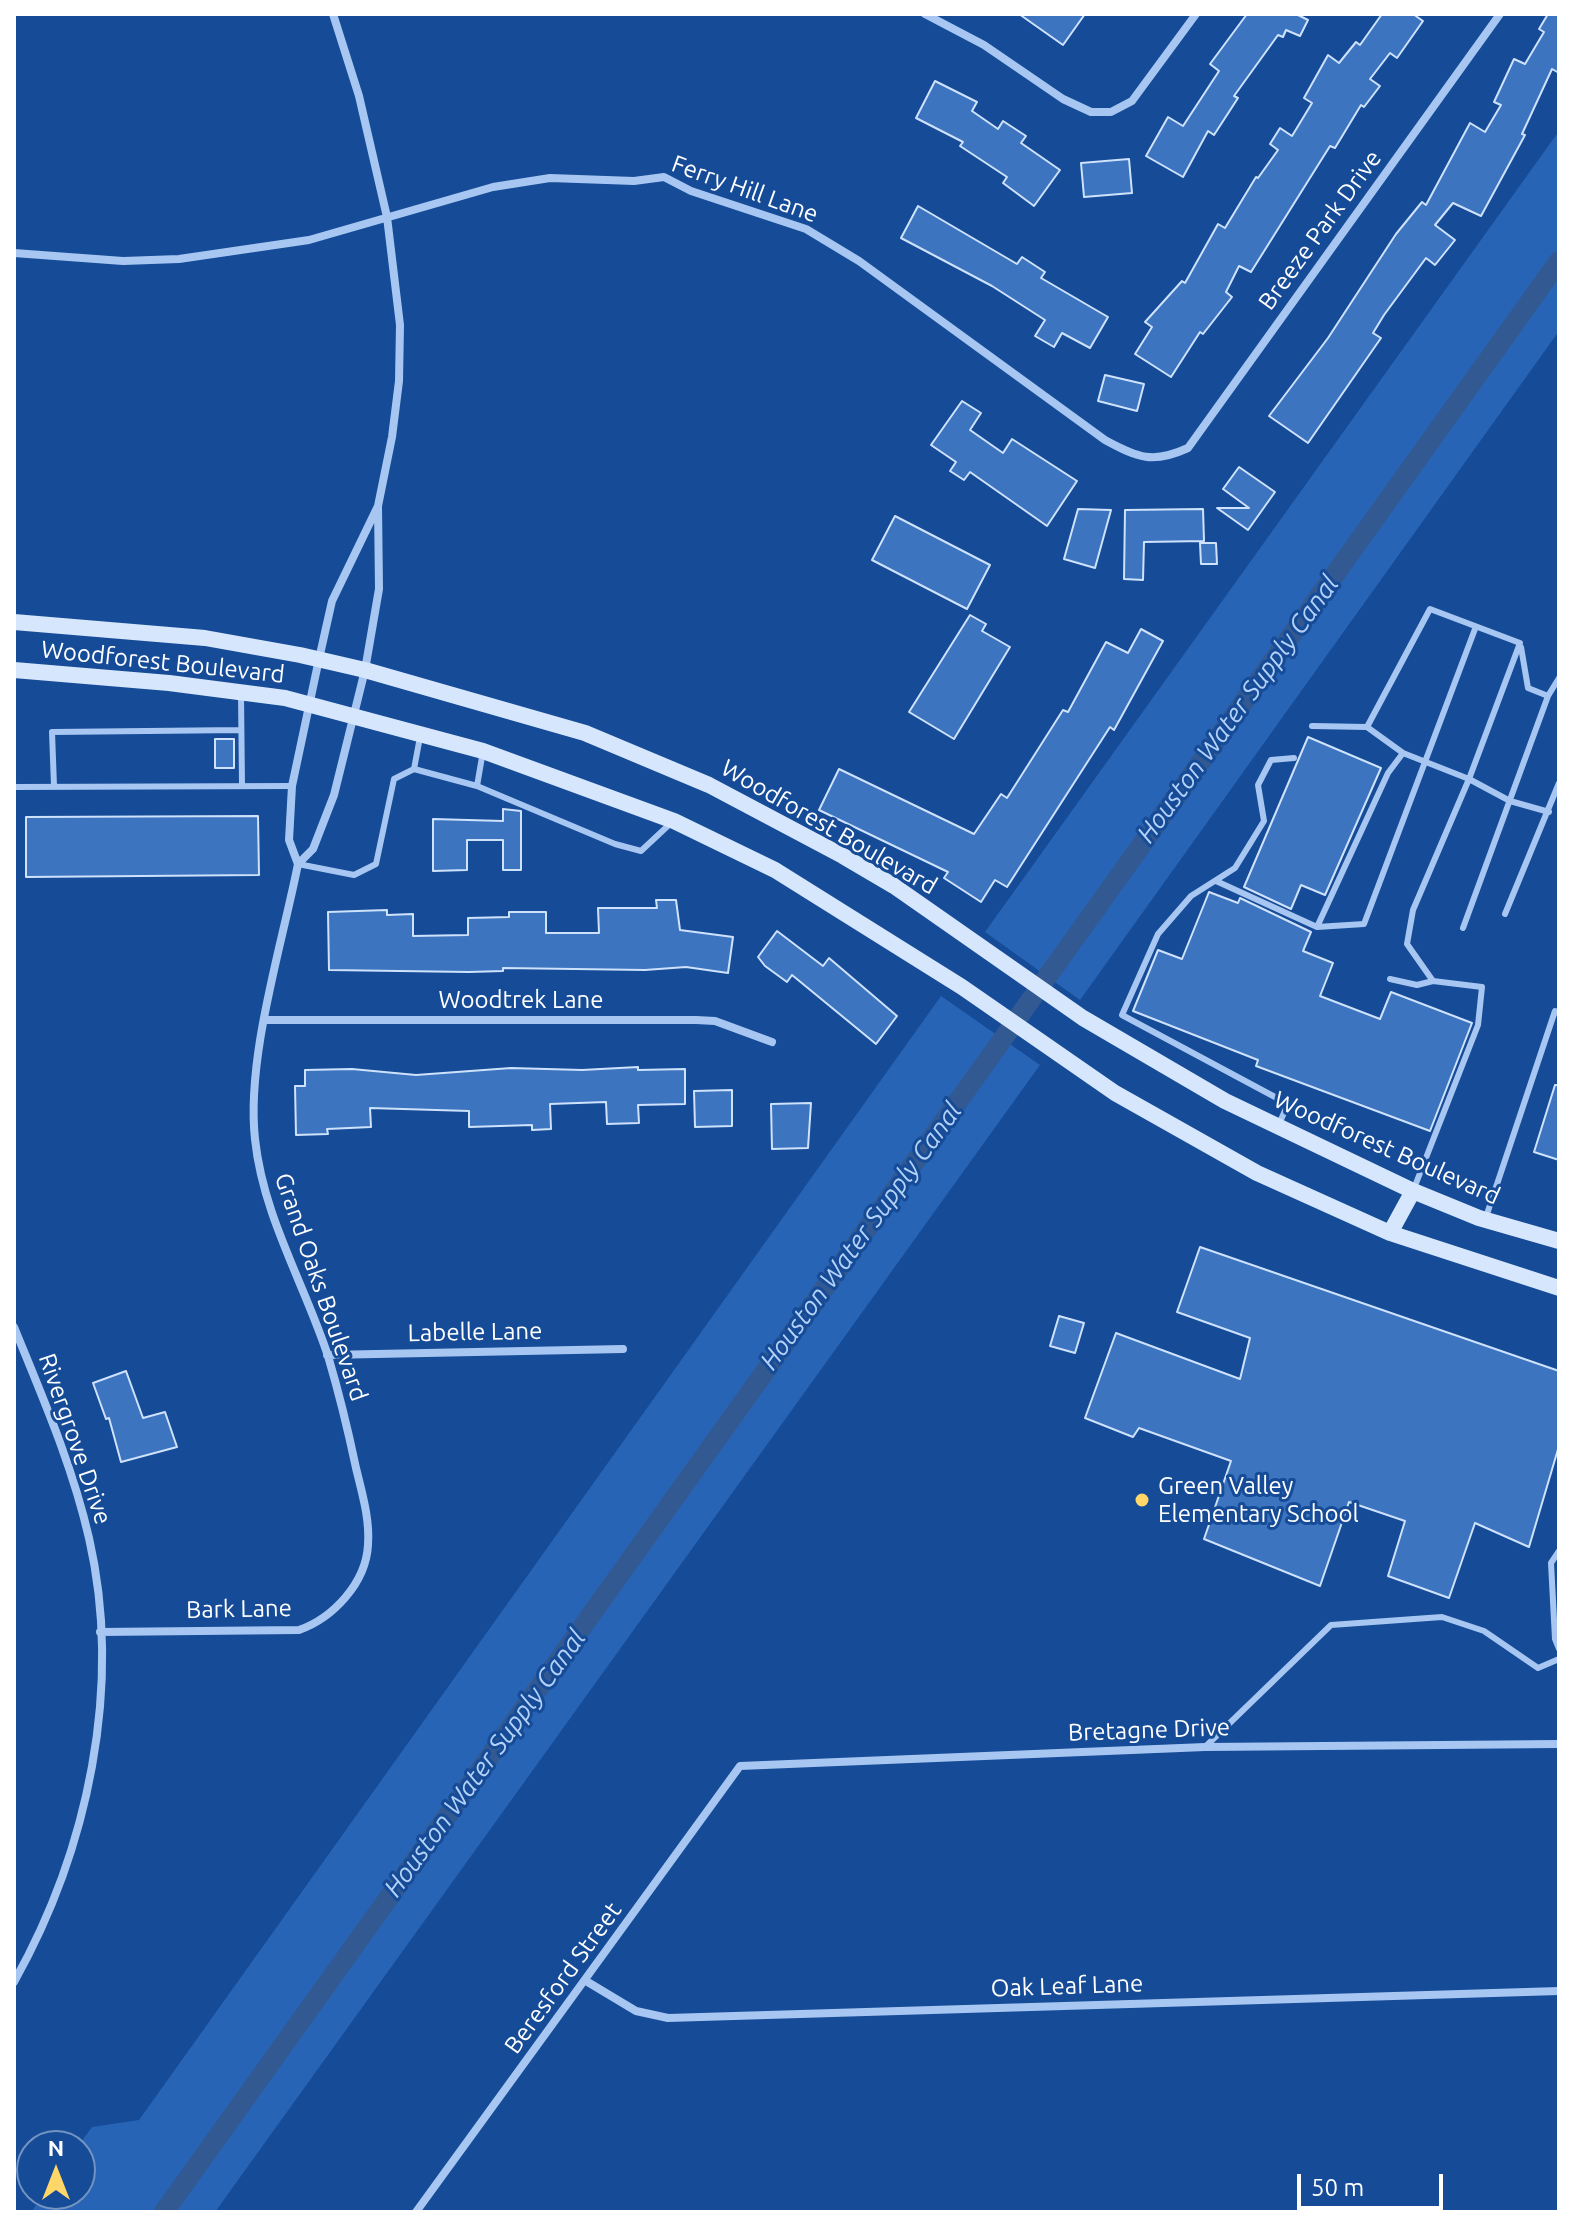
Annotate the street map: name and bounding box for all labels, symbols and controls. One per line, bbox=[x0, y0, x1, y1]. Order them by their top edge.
street label: Breeze Park Drive bbox=[1252, 145, 1388, 315]
street label: Ferry Hill Lane bbox=[668, 149, 822, 229]
water label: Houston Water Supply Canal bbox=[1130, 569, 1346, 849]
street label: Woodforest Boulevard bbox=[40, 635, 286, 689]
street label: Woodforest Boulevard bbox=[716, 753, 942, 901]
street label: Woodtrek Lane bbox=[439, 986, 603, 1014]
street label: Woodforest Boulevard bbox=[1269, 1085, 1505, 1211]
water label: Houston Water Supply Canal bbox=[753, 1096, 969, 1376]
street label: Grand Oaks Boulevard bbox=[268, 1169, 374, 1405]
street label: Labelle Lane bbox=[407, 1316, 543, 1348]
street label: Rivergrove Drive bbox=[32, 1350, 118, 1528]
place label: Green Valley Elementary School bbox=[1158, 1472, 1359, 1528]
marker: Green Valley Elementary School bbox=[1133, 1491, 1151, 1509]
street label: Bark Lane bbox=[186, 1594, 292, 1624]
water label: Houston Water Supply Canal bbox=[377, 1623, 593, 1903]
street label: Bretagne Drive bbox=[1067, 1713, 1231, 1747]
street label: Beresford Street bbox=[498, 1897, 628, 2059]
street label: Oak Leaf Lane bbox=[990, 1969, 1144, 2003]
north arrow bbox=[16, 2130, 96, 2210]
text: N bbox=[48, 2135, 64, 2160]
scale bar bbox=[1301, 2158, 1447, 2208]
text: 50 m bbox=[1311, 2174, 1364, 2201]

